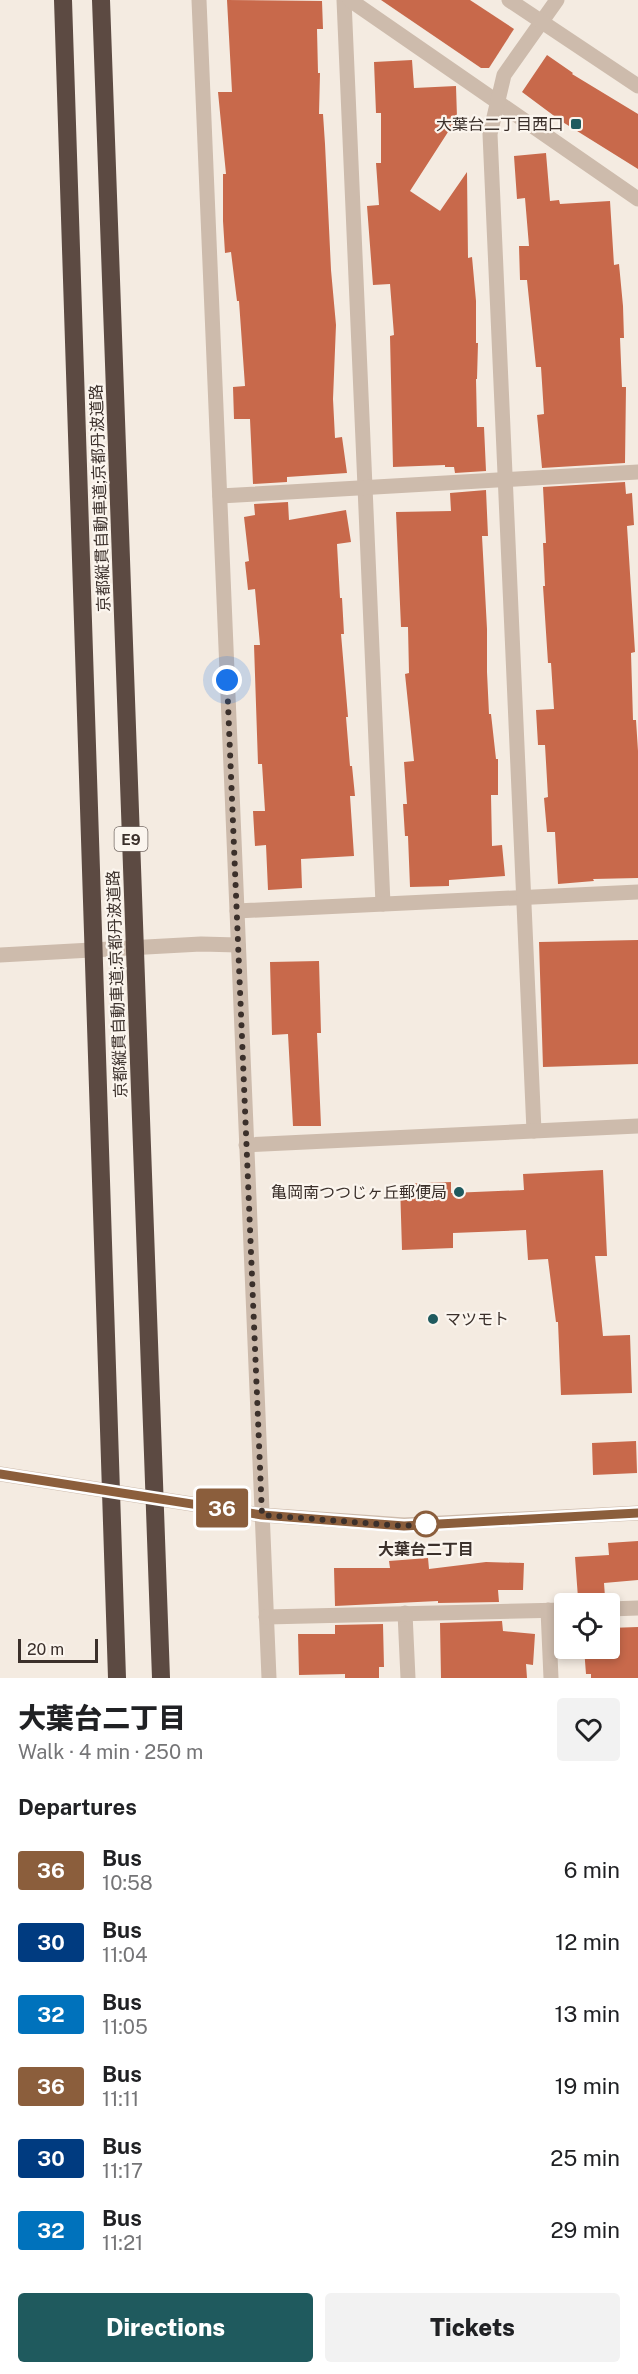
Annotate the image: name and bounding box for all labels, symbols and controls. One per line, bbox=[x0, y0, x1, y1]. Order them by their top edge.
place label: 大葉台二丁目西口 bbox=[436, 115, 564, 134]
marker: 大葉台二丁目西口 bbox=[569, 117, 583, 131]
street label: 京都縦貫自動車道;京都丹波道路 bbox=[87, 384, 113, 612]
your location bbox=[212, 665, 242, 695]
road number: E9 bbox=[114, 827, 148, 851]
street label: 京都縦貫自動車道;京都丹波道路 bbox=[104, 870, 130, 1098]
place label: 亀岡南つつじヶ丘郵便局 bbox=[271, 1183, 447, 1202]
marker: 亀岡南つつじヶ丘郵便局 bbox=[452, 1185, 466, 1199]
place label: マツモト bbox=[445, 1310, 509, 1329]
marker: マツモト bbox=[426, 1312, 440, 1326]
line badge: 36 bbox=[195, 1488, 249, 1528]
text: 36 bbox=[208, 1496, 236, 1521]
marker: 大葉台二丁目 bbox=[413, 1511, 439, 1537]
place label: 大葉台二丁目 bbox=[378, 1540, 474, 1559]
map controls bbox=[554, 1593, 620, 1659]
button: locate bbox=[554, 1593, 620, 1659]
scale bar bbox=[18, 1636, 98, 1664]
text: 20 m bbox=[27, 1640, 64, 1659]
button: heart bbox=[557, 1698, 620, 1761]
text: 大葉台二丁目 bbox=[18, 1701, 186, 1734]
text: Walk · 4 min · 250 m bbox=[18, 1740, 203, 1764]
text: Departures bbox=[18, 1794, 137, 1820]
text: Bus bbox=[102, 1845, 142, 1871]
text: 6 min bbox=[564, 1857, 620, 1883]
text: 36 bbox=[37, 1858, 65, 1883]
text: 10:58 bbox=[102, 1871, 153, 1895]
text: Bus bbox=[102, 1917, 142, 1943]
text: 12 min bbox=[555, 1929, 620, 1955]
text: 30 bbox=[37, 1930, 65, 1955]
text: 11:04 bbox=[102, 1943, 148, 1967]
text: Bus bbox=[102, 1989, 142, 2015]
text: 13 min bbox=[555, 2001, 620, 2027]
text: 32 bbox=[37, 2002, 65, 2027]
text: 11:05 bbox=[102, 2015, 148, 2039]
text: Bus bbox=[102, 2061, 142, 2087]
text: 19 min bbox=[555, 2073, 620, 2099]
text: 36 bbox=[37, 2074, 65, 2099]
text: 11:11 bbox=[102, 2087, 139, 2111]
text: Bus bbox=[102, 2133, 142, 2159]
text: 25 min bbox=[550, 2145, 620, 2171]
text: 30 bbox=[37, 2146, 65, 2171]
text: 11:17 bbox=[102, 2159, 143, 2183]
text: Bus bbox=[102, 2205, 142, 2231]
text: 29 min bbox=[550, 2217, 620, 2243]
text: 32 bbox=[37, 2218, 65, 2243]
text: 11:21 bbox=[102, 2231, 143, 2255]
button: Directions bbox=[18, 2293, 313, 2362]
button: Tickets bbox=[325, 2293, 620, 2362]

